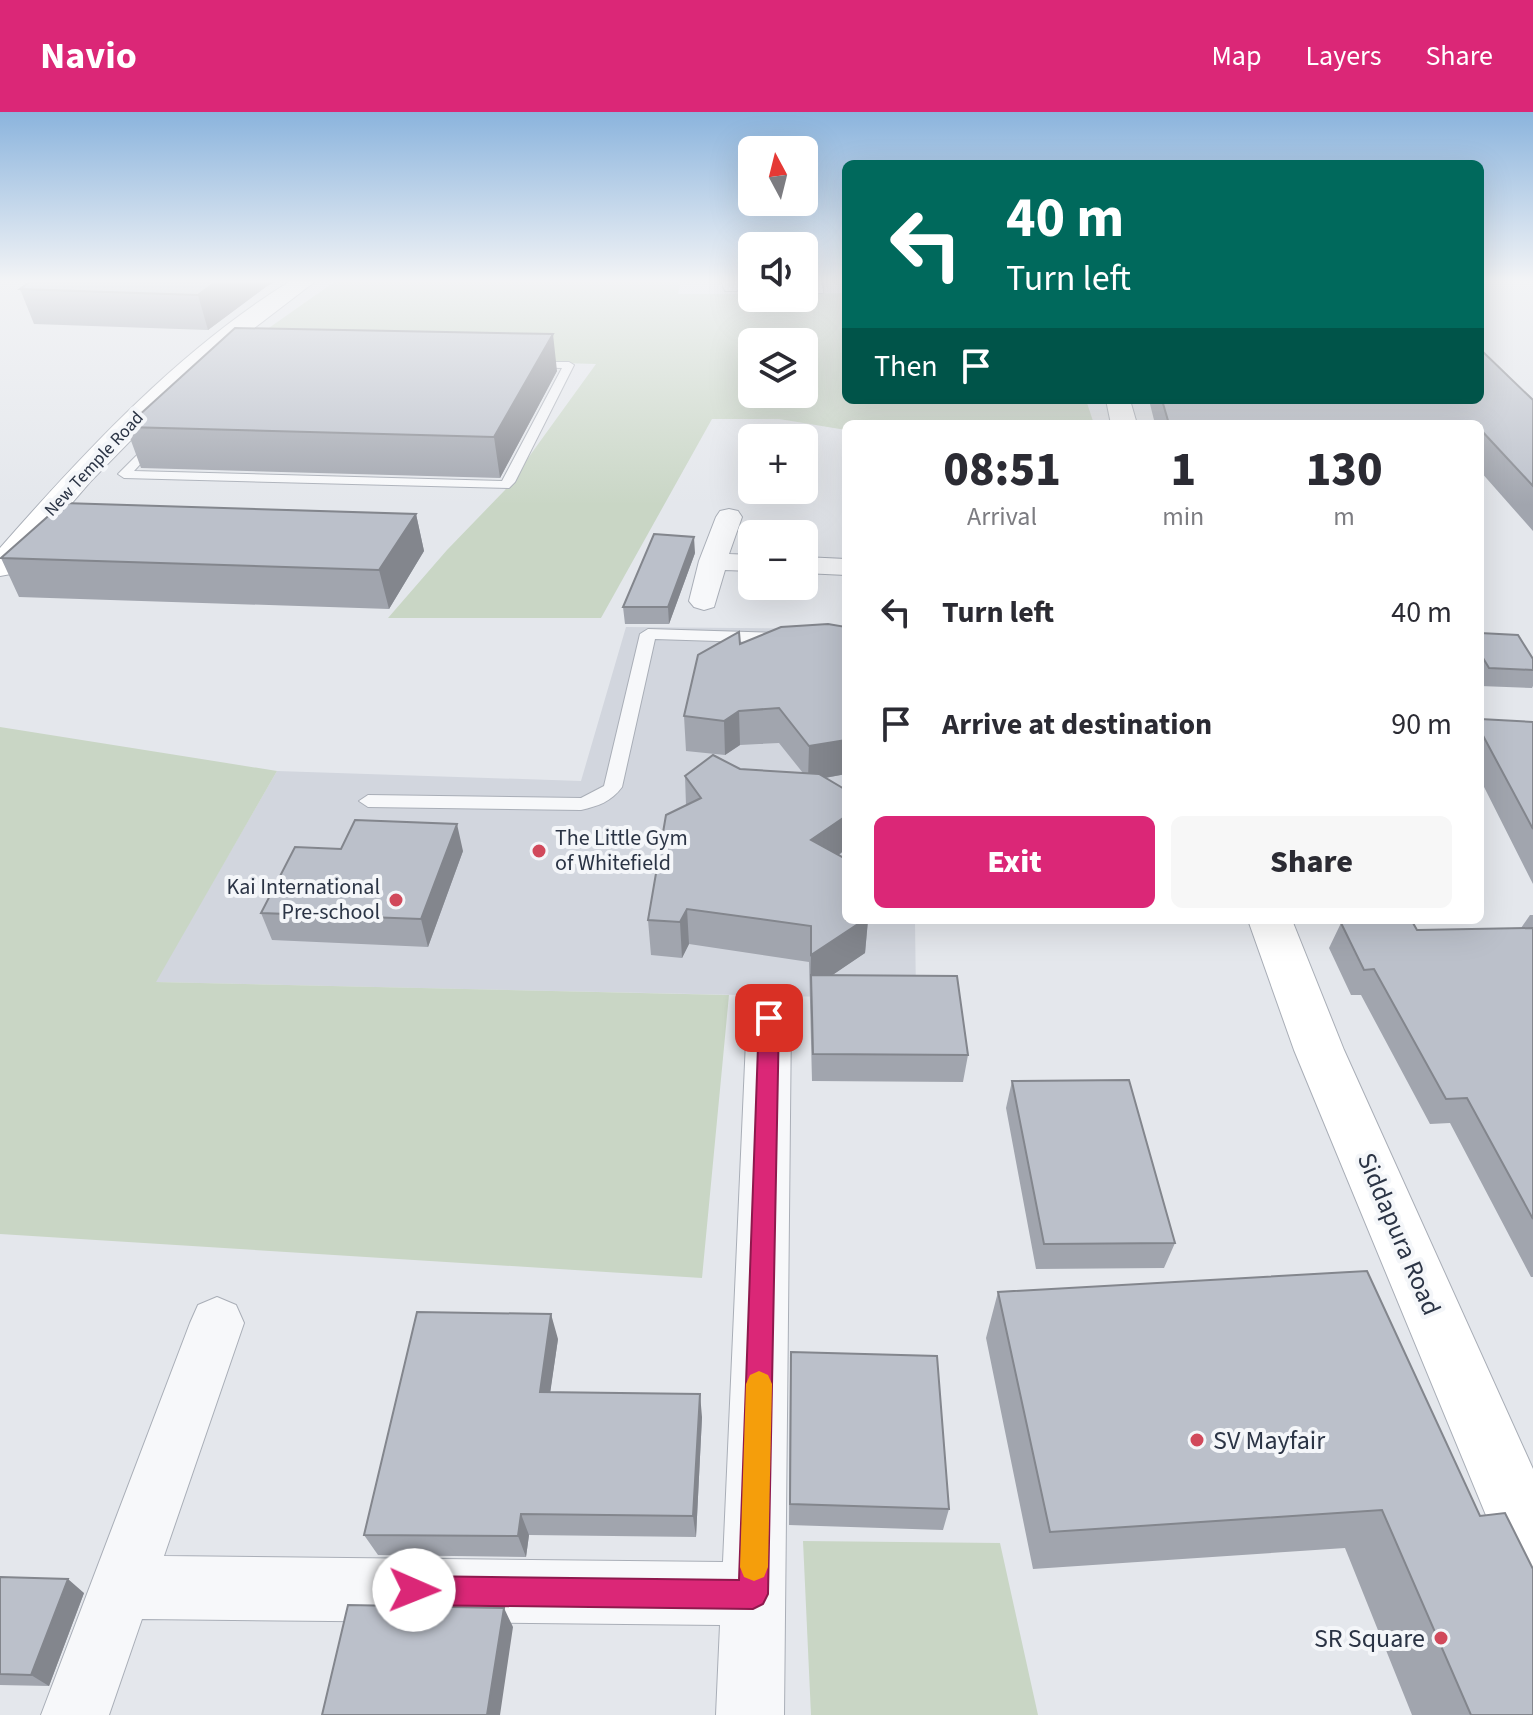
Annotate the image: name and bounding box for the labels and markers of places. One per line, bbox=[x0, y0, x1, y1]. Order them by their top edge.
place label: The Little Gym of Whitefield bbox=[555, 822, 688, 879]
marker: The Little Gym of Whitefield bbox=[530, 842, 548, 860]
place label: Kai International Pre-school bbox=[227, 871, 380, 928]
marker: Kai International Pre-school bbox=[387, 891, 405, 909]
pin bbox=[735, 984, 803, 1052]
place label: SV Mayfair bbox=[1213, 1422, 1326, 1459]
marker: SV Mayfair bbox=[1188, 1431, 1206, 1449]
place label: SR Square bbox=[1314, 1620, 1425, 1657]
marker: SR Square bbox=[1432, 1629, 1450, 1647]

